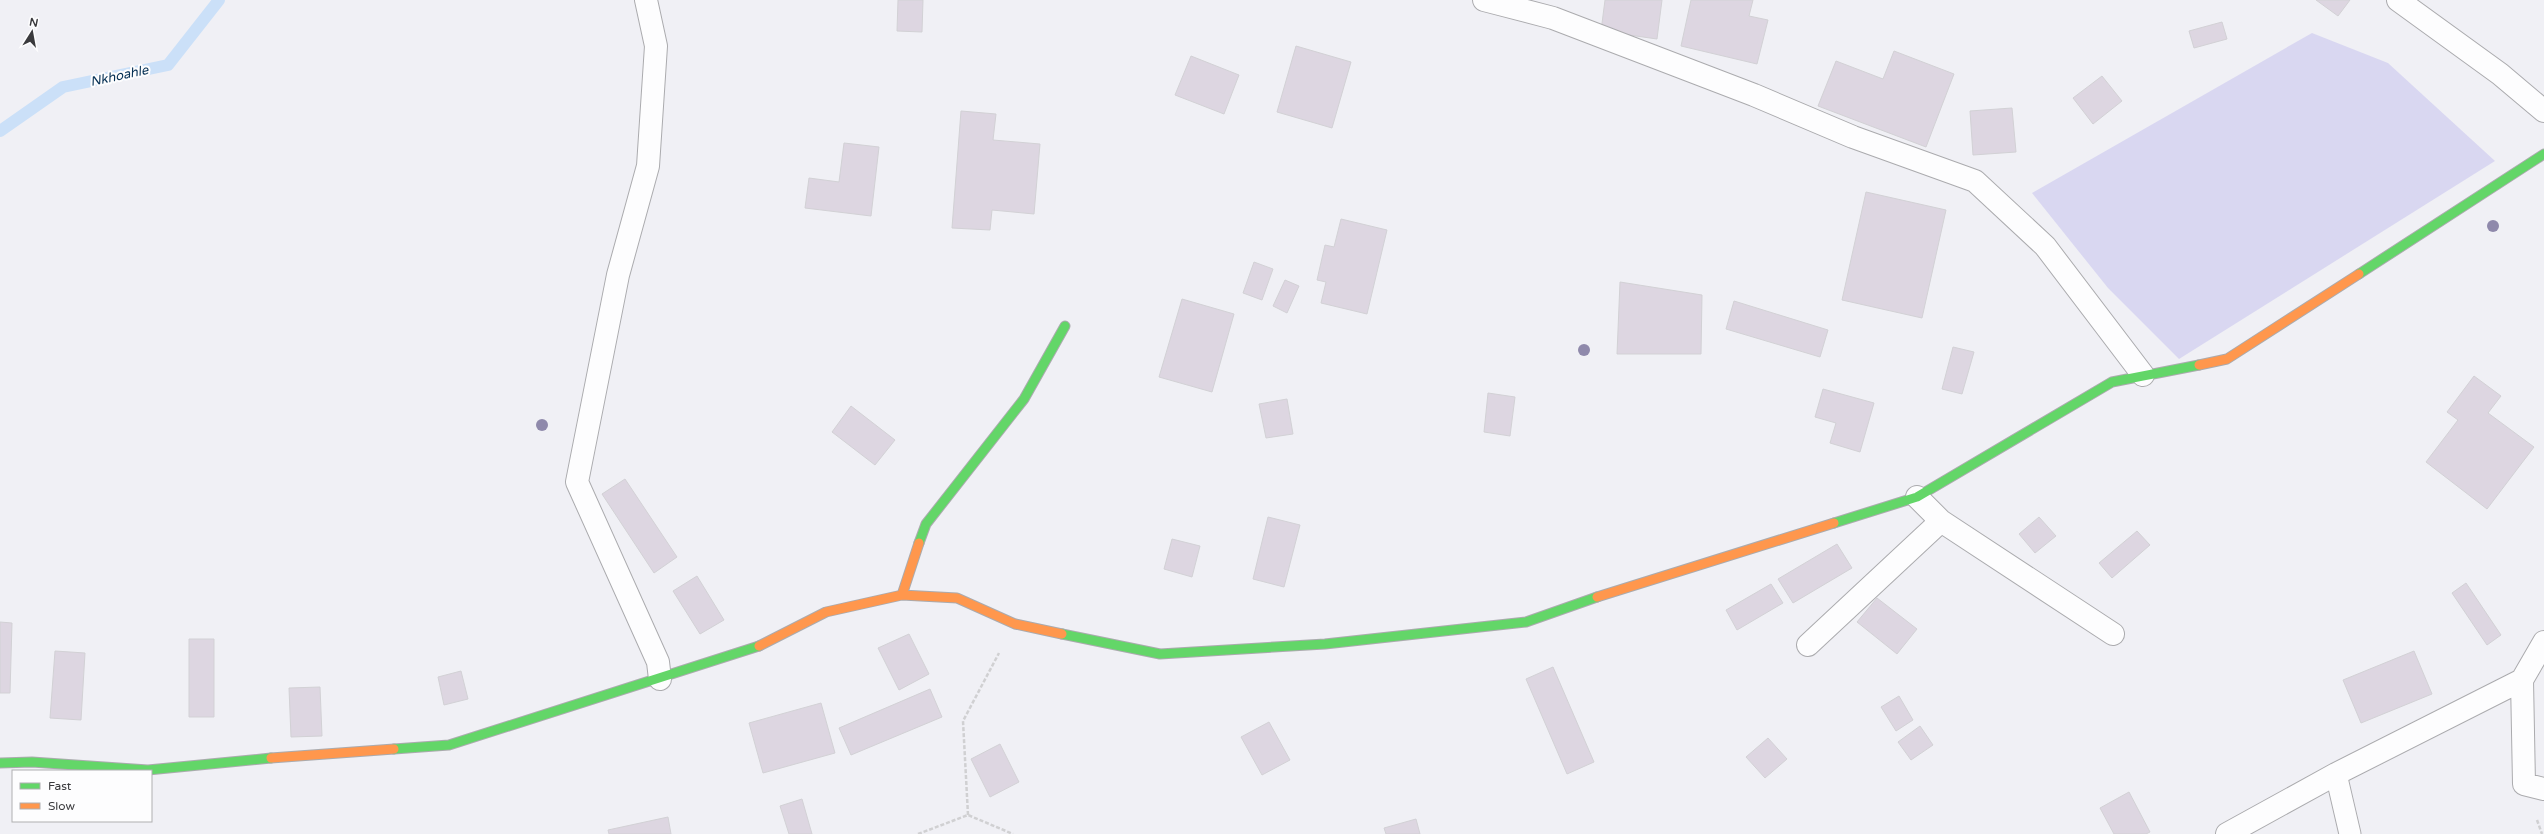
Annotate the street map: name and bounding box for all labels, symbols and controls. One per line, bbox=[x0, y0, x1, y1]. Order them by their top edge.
north arrow bbox=[12, 12, 52, 52]
text: N bbox=[28, 15, 39, 30]
water label: Nkhoahle bbox=[89, 62, 150, 90]
legend bbox=[12, 770, 152, 822]
text: Fast bbox=[48, 779, 72, 793]
text: Slow bbox=[48, 799, 75, 813]

